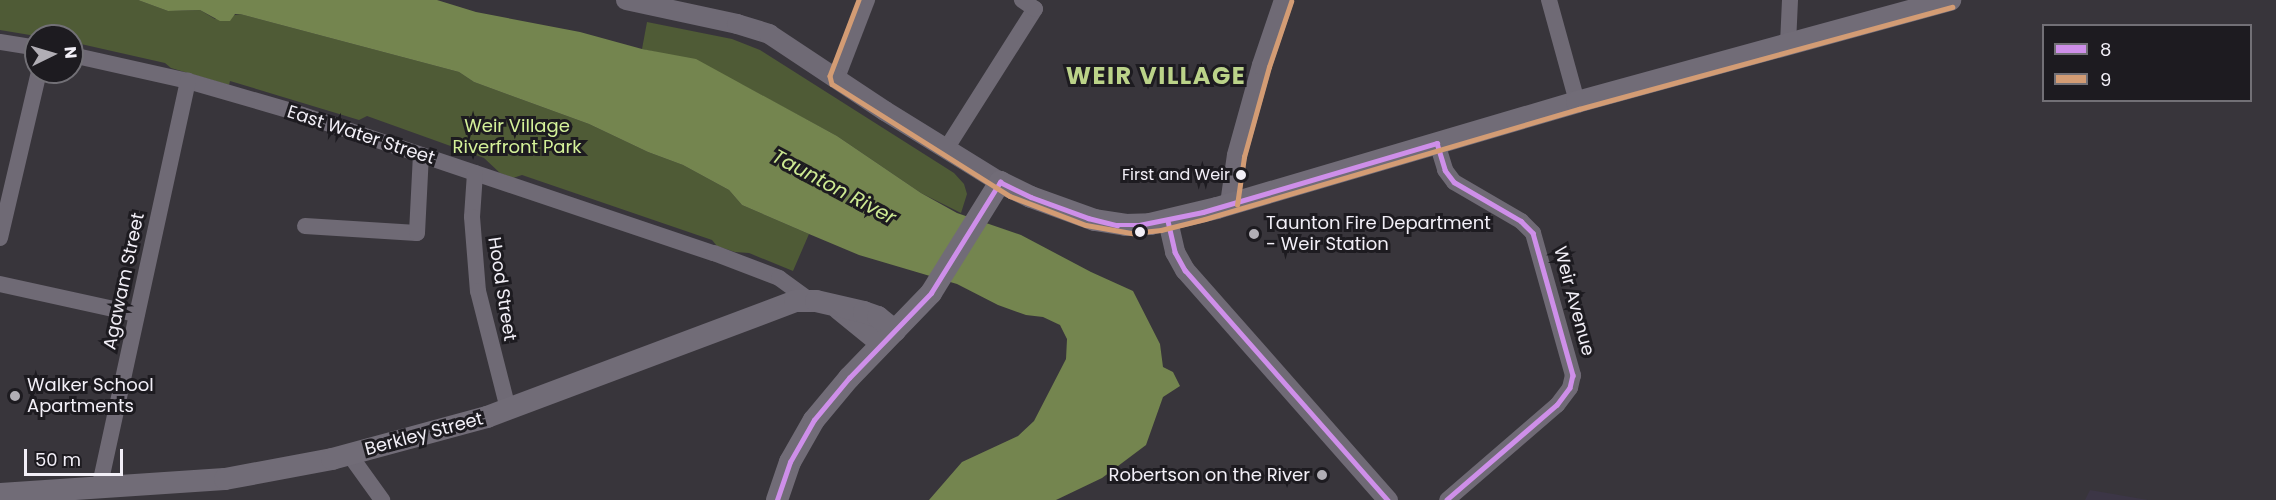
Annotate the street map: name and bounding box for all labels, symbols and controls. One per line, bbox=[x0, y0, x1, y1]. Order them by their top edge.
north arrow bbox=[24, 24, 84, 84]
legend bbox=[2042, 24, 2252, 102]
text: 8 bbox=[2100, 37, 2111, 62]
text: N bbox=[58, 46, 82, 60]
district label: WEIR VILLAGE bbox=[1066, 62, 1246, 90]
text: 9 bbox=[2100, 67, 2111, 92]
street label: East Water Street bbox=[285, 101, 437, 169]
park label: Weir Village Riverfront Park bbox=[453, 116, 581, 158]
water label: Taunton River bbox=[768, 144, 900, 230]
place label: First and Weir bbox=[1122, 165, 1230, 185]
marker: First and Weir bbox=[1235, 169, 1247, 181]
street label: Agawam Street bbox=[99, 211, 149, 351]
place label: Taunton Fire Department - Weir Station bbox=[1266, 213, 1491, 256]
unlabelled marker bbox=[1134, 226, 1146, 238]
marker: Taunton Fire Department - Weir Station bbox=[1247, 227, 1261, 241]
street label: Hood Street bbox=[483, 235, 521, 343]
street label: Weir Avenue bbox=[1549, 244, 1599, 358]
place label: Walker School Apartments bbox=[27, 375, 154, 418]
marker: Walker School Apartments bbox=[8, 389, 22, 403]
street label: Berkley Street bbox=[363, 408, 485, 460]
scale bar bbox=[27, 437, 126, 475]
text: 50 m bbox=[35, 447, 81, 472]
place label: Robertson on the River bbox=[1108, 464, 1310, 486]
marker: Robertson on the River bbox=[1315, 468, 1329, 482]

